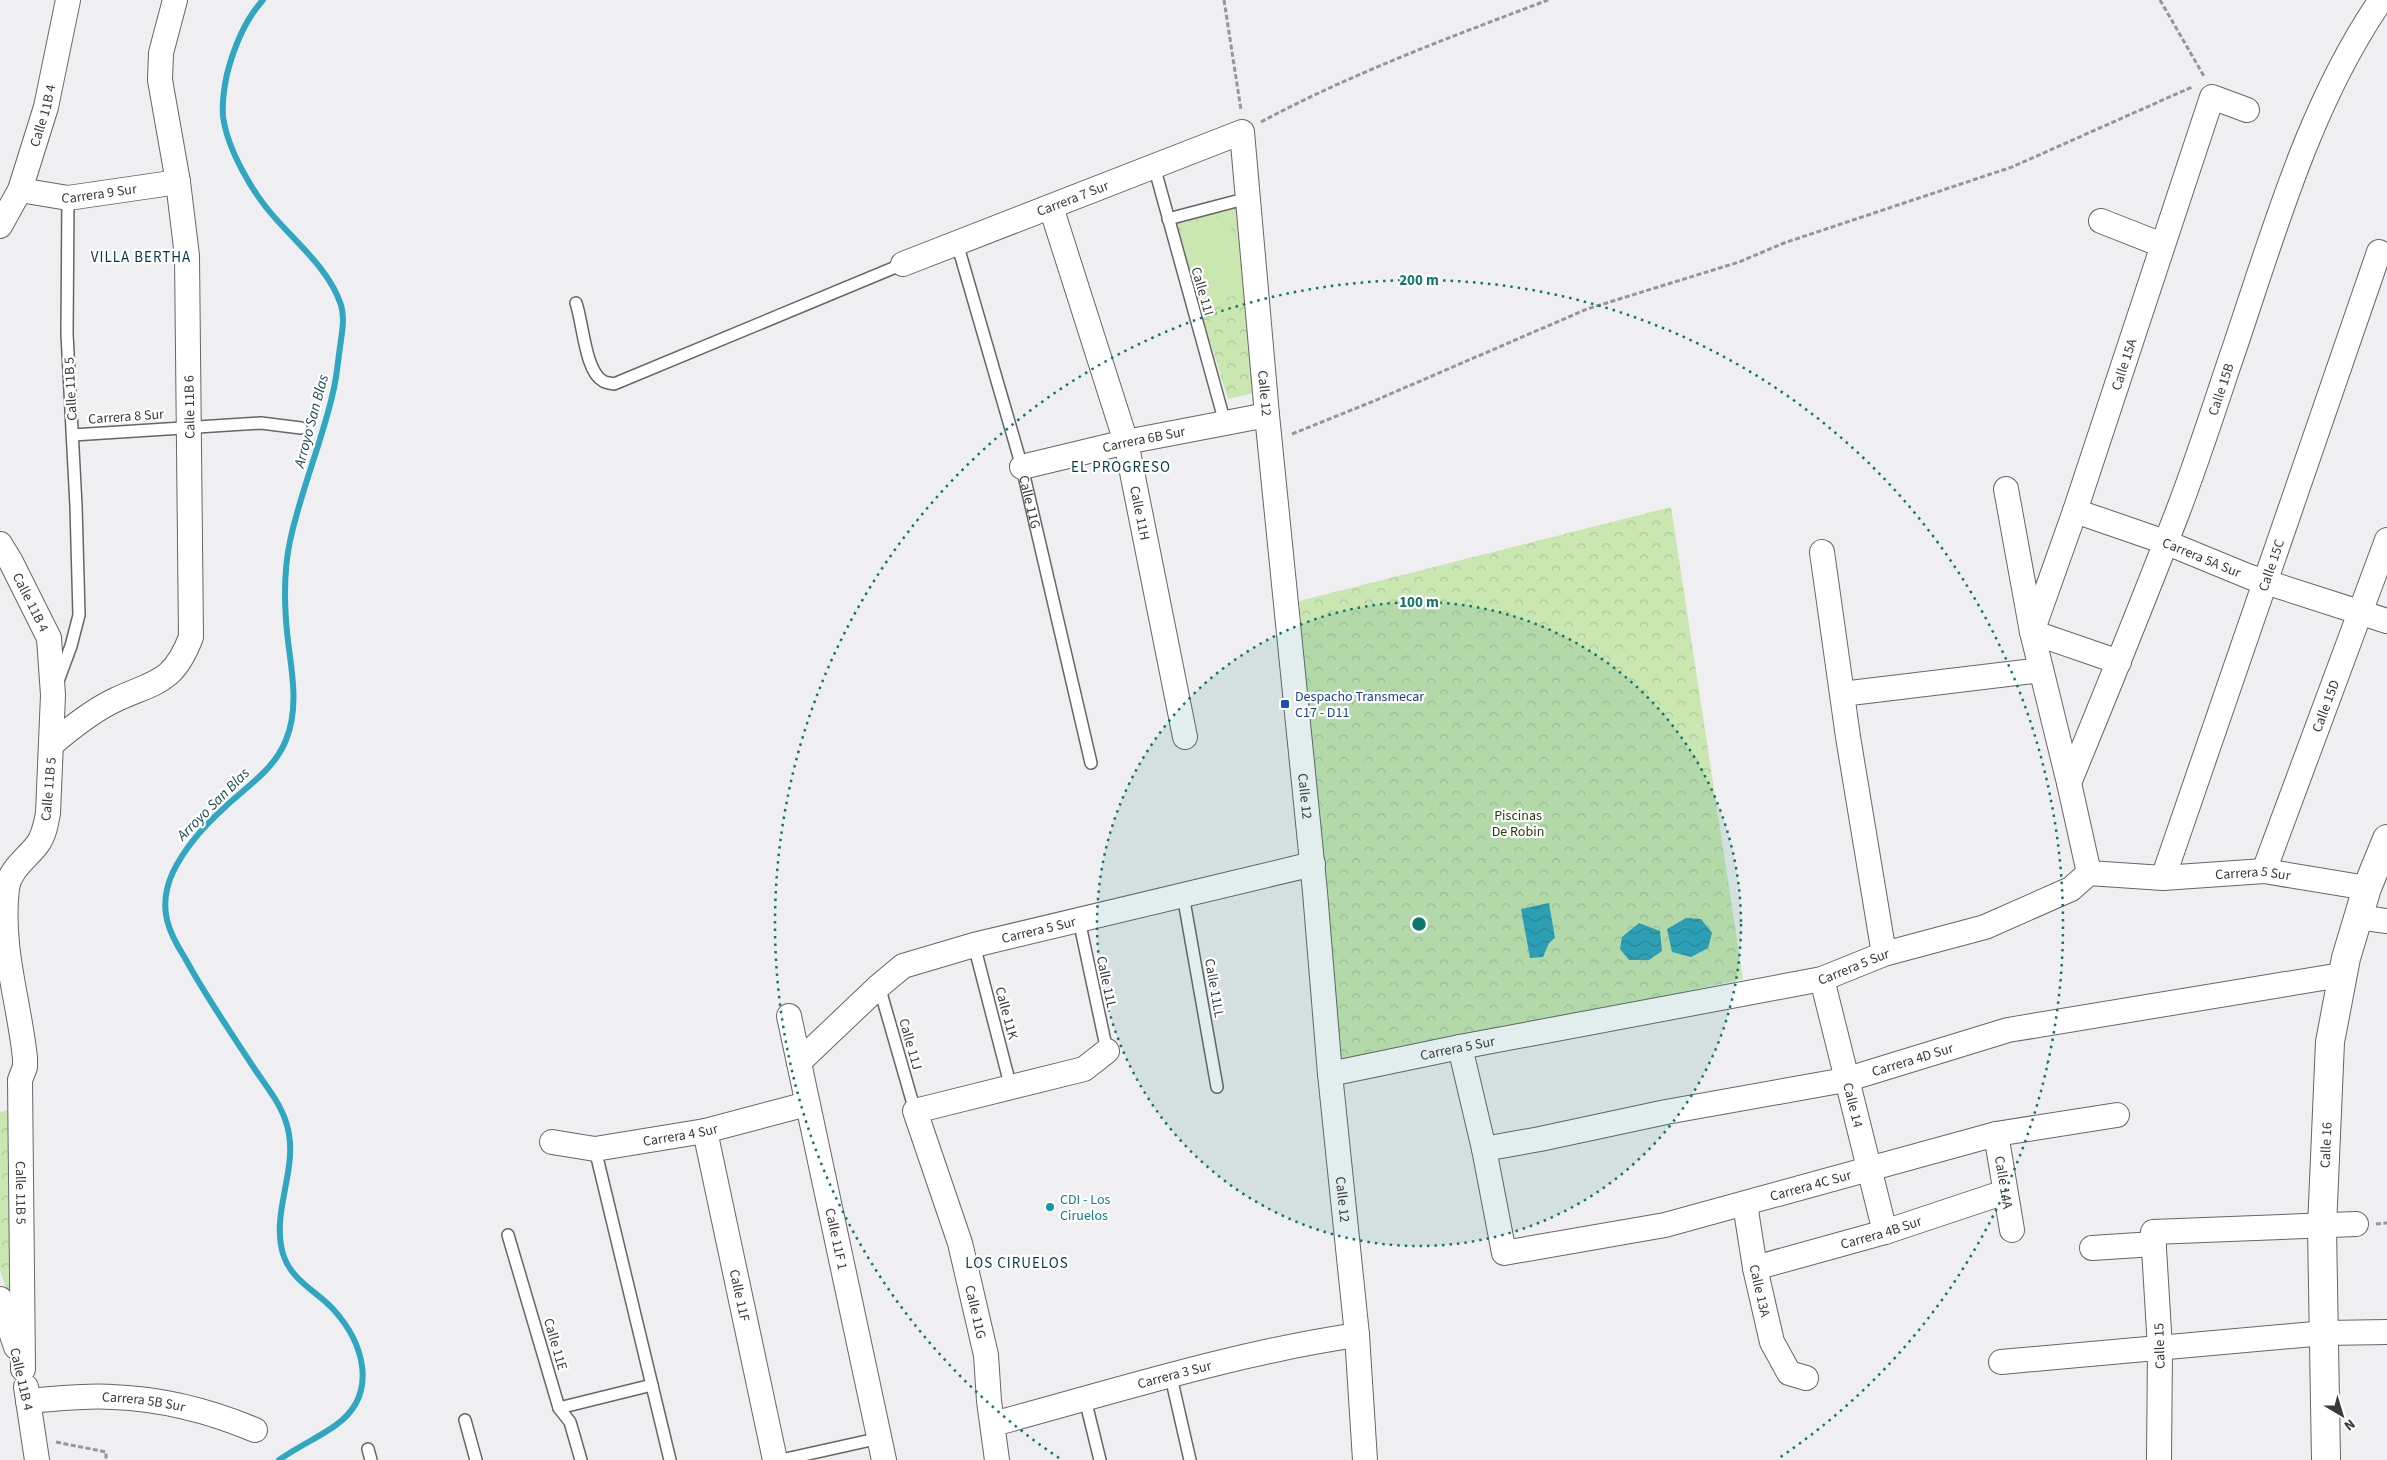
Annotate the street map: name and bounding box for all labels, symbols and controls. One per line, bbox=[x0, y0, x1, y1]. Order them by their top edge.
street label: Calle 11B 4 bbox=[25, 83, 61, 150]
street label: Carrera 7 Sur bbox=[1034, 176, 1112, 222]
street label: Carrera 9 Sur bbox=[60, 179, 138, 209]
district label: VILLA BERTHA bbox=[91, 247, 191, 268]
street label: Calle 11I bbox=[1186, 265, 1218, 318]
text: 200 m bbox=[1399, 270, 1439, 291]
street label: Calle 15A bbox=[2107, 336, 2143, 393]
street label: Calle 11B 5 bbox=[59, 357, 83, 421]
street label: Calle 15B bbox=[2204, 361, 2240, 418]
street label: Calle 12 bbox=[1252, 370, 1276, 417]
water label: Arroyo San Blas bbox=[289, 372, 334, 471]
street label: Calle 11B 6 bbox=[179, 375, 201, 439]
street label: Carrera 8 Sur bbox=[88, 404, 165, 430]
street label: Carrera 6B Sur bbox=[1101, 422, 1187, 458]
district label: EL PROGRESO bbox=[1071, 457, 1171, 478]
street label: Calle 11G bbox=[1013, 473, 1045, 531]
street label: Calle 11H bbox=[1124, 484, 1154, 542]
street label: Carrera 5A Sur bbox=[2159, 533, 2244, 583]
street label: Calle 15C bbox=[2254, 537, 2290, 594]
street label: Calle 11B 4 bbox=[7, 570, 53, 636]
text: 100 m bbox=[1399, 592, 1439, 613]
street label: Calle 15D bbox=[2307, 677, 2345, 735]
place label: Despacho Transmecar C17 - D11 bbox=[1295, 687, 1424, 723]
marker: Despacho Transmecar C17 - D11 bbox=[1279, 698, 1291, 710]
street label: Calle 11B 5 bbox=[36, 756, 62, 822]
water label: Arroyo San Blas bbox=[171, 763, 255, 846]
street label: Calle 12 bbox=[1292, 772, 1317, 820]
park label: Piscinas De Robin bbox=[1492, 806, 1544, 842]
street label: Carrera 5 Sur bbox=[2215, 862, 2292, 886]
street label: Carrera 5 Sur bbox=[1000, 912, 1078, 949]
centre of rings bbox=[1410, 915, 1428, 933]
street label: Carrera 5 Sur bbox=[1815, 944, 1892, 991]
street label: Calle 11L bbox=[1091, 954, 1121, 1010]
street label: Calle 11LL bbox=[1199, 957, 1229, 1019]
street label: Calle 11K bbox=[989, 985, 1023, 1043]
street label: Calle 11J bbox=[893, 1016, 927, 1072]
street label: Carrera 5 Sur bbox=[1418, 1032, 1497, 1066]
street label: Carrera 4D Sur bbox=[1869, 1038, 1956, 1082]
street label: Calle 14 bbox=[1837, 1081, 1868, 1130]
street label: Carrera 4 Sur bbox=[641, 1119, 720, 1152]
street label: Calle 16 bbox=[2316, 1122, 2338, 1169]
street label: Calle 14A bbox=[1989, 1154, 2017, 1211]
street label: Calle 11B 5 bbox=[10, 1161, 31, 1225]
street label: Carrera 4C Sur bbox=[1768, 1165, 1854, 1207]
street label: Calle 12 bbox=[1330, 1176, 1354, 1223]
place label: CDI - Los Ciruelos bbox=[1060, 1190, 1110, 1226]
marker: CDI - Los Ciruelos bbox=[1044, 1201, 1056, 1213]
street label: Calle 11F 1 bbox=[819, 1206, 852, 1272]
street label: Carrera 4B Sur bbox=[1838, 1211, 1925, 1255]
district label: LOS CIRUELOS bbox=[965, 1253, 1069, 1274]
street label: Calle 13A bbox=[1743, 1263, 1775, 1320]
street label: Calle 11F bbox=[724, 1268, 754, 1324]
street label: Calle 11G bbox=[959, 1283, 991, 1341]
street label: Calle 11E bbox=[538, 1316, 572, 1373]
street label: Calle 15 bbox=[2149, 1323, 2171, 1369]
street label: Calle 11B 4 bbox=[4, 1346, 38, 1413]
street label: Carrera 3 Sur bbox=[1135, 1356, 1214, 1395]
street label: Carrera 5B Sur bbox=[101, 1387, 187, 1418]
north arrow bbox=[2317, 1390, 2367, 1440]
text: N bbox=[2340, 1414, 2359, 1435]

